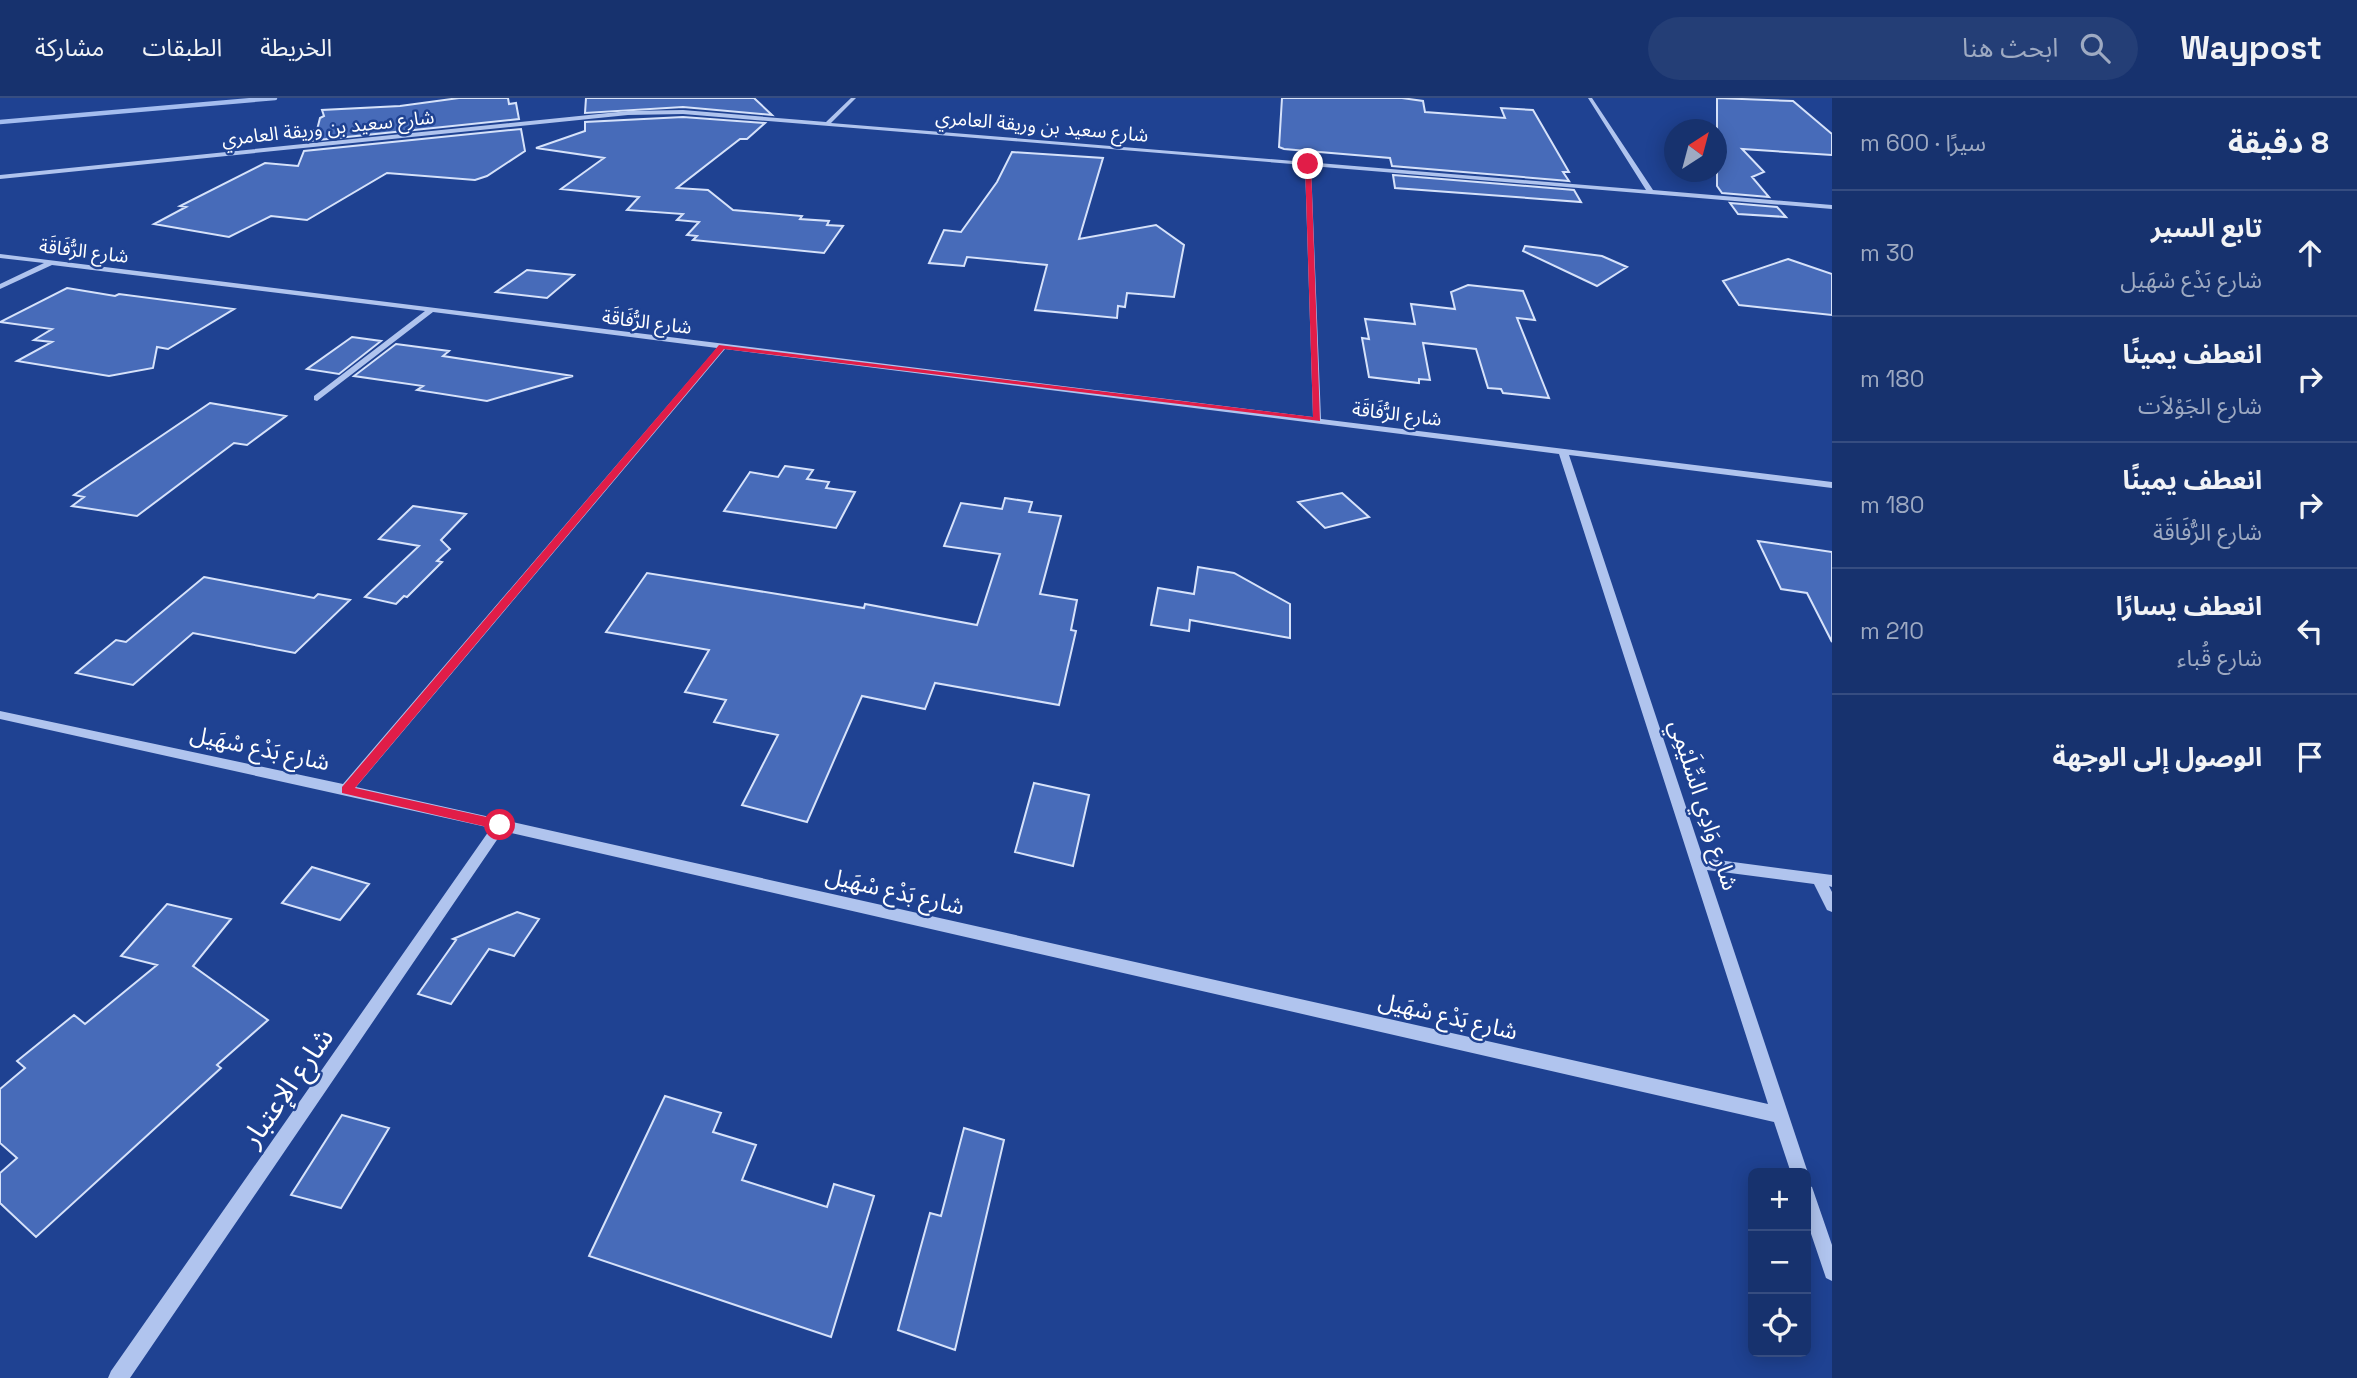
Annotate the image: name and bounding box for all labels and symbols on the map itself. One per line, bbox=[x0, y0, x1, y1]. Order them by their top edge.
street label: شارع سعيد بن وريقة العامري bbox=[220, 104, 436, 154]
street label: شارع سعيد بن وريقة العامري bbox=[934, 104, 1149, 150]
north arrow bbox=[1664, 119, 1727, 182]
route end bbox=[1292, 148, 1323, 179]
street label: شارع الرُّفَاقَة bbox=[38, 233, 130, 270]
street label: شارع الرُّفَاقَة bbox=[601, 304, 693, 341]
street label: شارع الرُّفَاقَة bbox=[1351, 396, 1443, 433]
street label: شارع وَادِي السِّلَيْمِي bbox=[1660, 716, 1746, 895]
street label: شارع بَدْع سْهَيل bbox=[187, 719, 332, 779]
route start bbox=[484, 809, 515, 840]
street label: شارع بَدْع سْهَيل bbox=[822, 860, 967, 924]
street label: شارع بَدْع سْهَيل bbox=[1375, 985, 1520, 1049]
street label: شارع الإعتبار bbox=[232, 1020, 344, 1156]

